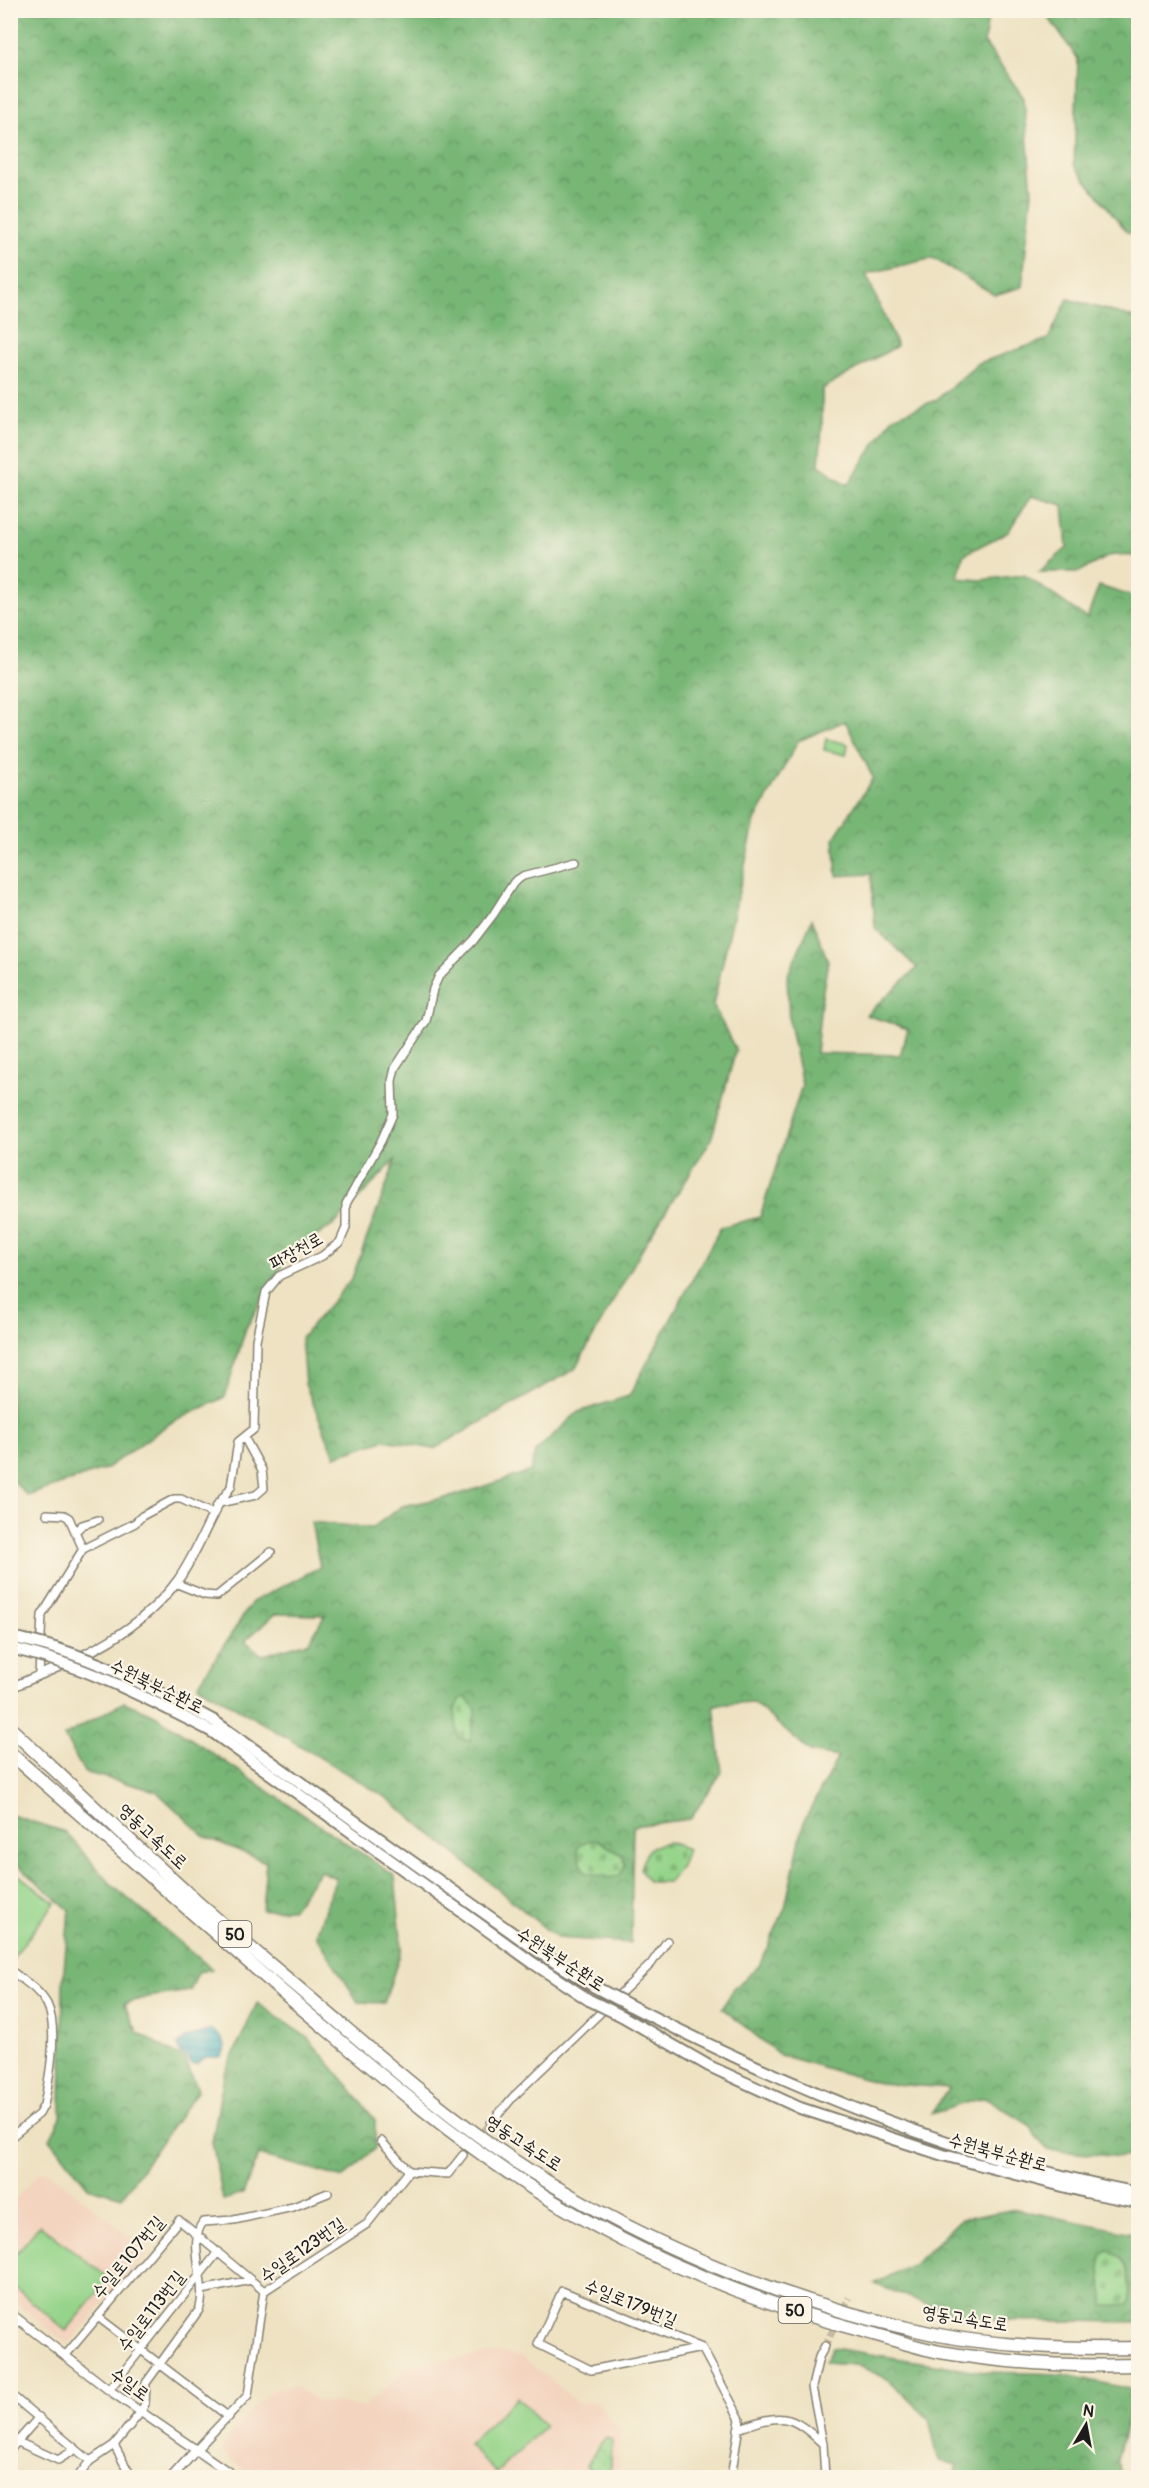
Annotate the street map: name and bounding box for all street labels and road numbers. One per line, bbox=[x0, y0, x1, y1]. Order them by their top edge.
street label: 파장천로 bbox=[265, 1227, 327, 1276]
street label: 수원북부순환로 bbox=[106, 1654, 207, 1719]
street label: 영동고속도로 bbox=[113, 1798, 192, 1874]
road number: 50 bbox=[218, 1921, 252, 1947]
street label: 수원북부순환로 bbox=[512, 1922, 610, 1997]
street label: 영동고속도로 bbox=[481, 2110, 566, 2177]
street label: 수원북부순환로 bbox=[946, 2128, 1050, 2177]
street label: 수일로107번길 bbox=[87, 2211, 170, 2304]
street label: 수일로123번길 bbox=[255, 2212, 350, 2288]
street label: 수일로113번길 bbox=[113, 2266, 190, 2356]
street label: 수일로179번길 bbox=[581, 2274, 681, 2333]
road number: 50 bbox=[778, 2297, 812, 2323]
street label: 영동고속도로 bbox=[920, 2300, 1010, 2337]
street label: 수일로 bbox=[105, 2362, 154, 2406]

